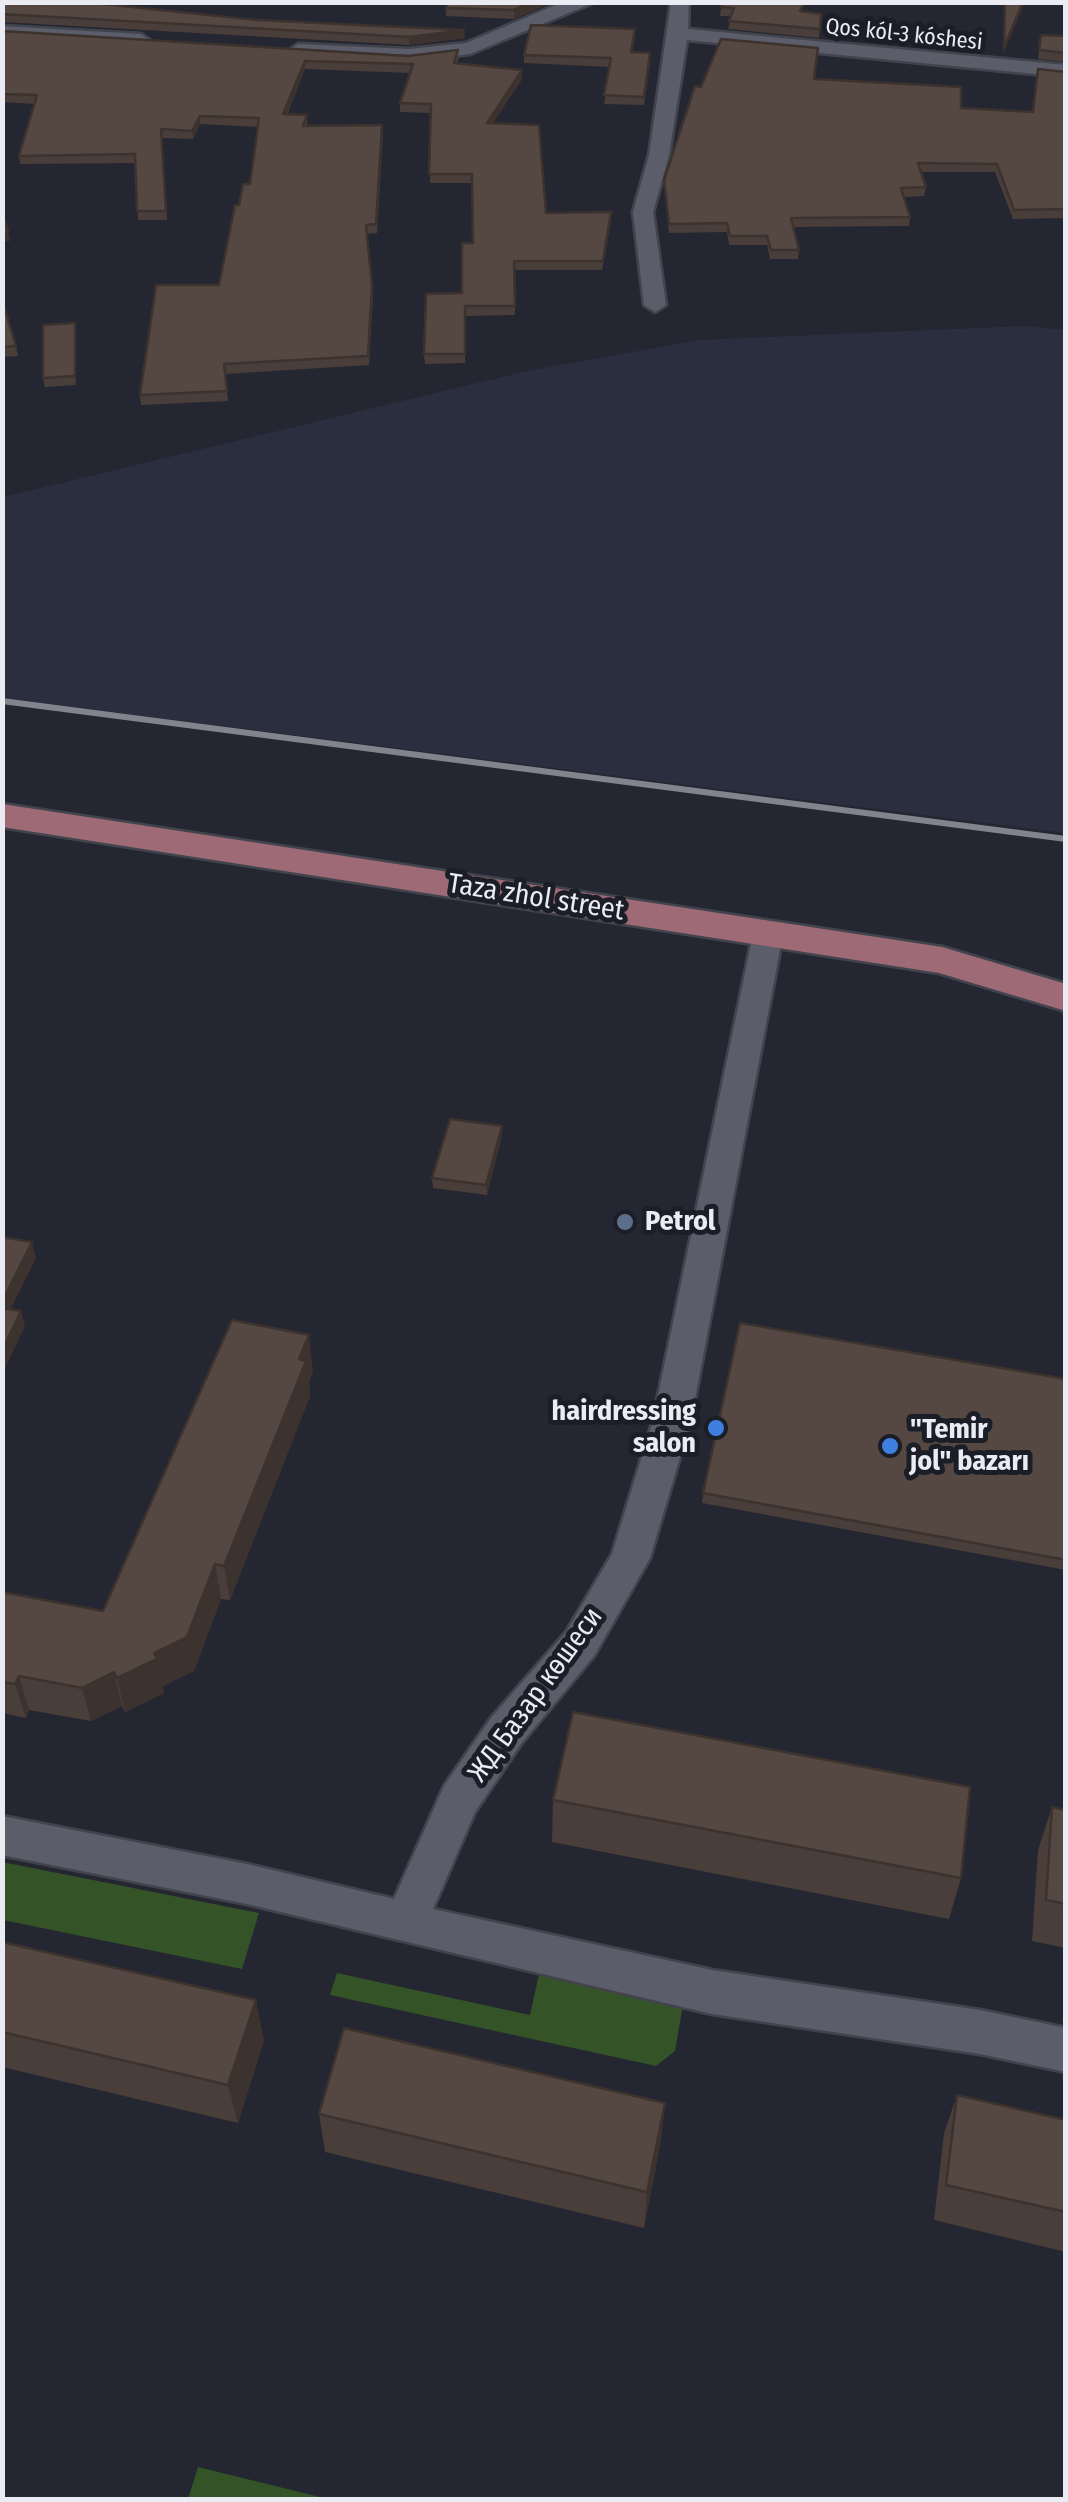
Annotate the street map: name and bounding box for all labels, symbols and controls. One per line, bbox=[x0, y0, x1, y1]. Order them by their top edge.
street label: Qos kól-3 kóshesi bbox=[824, 14, 984, 56]
street label: Taza zhol street bbox=[446, 868, 626, 928]
place label: Petrol bbox=[645, 1205, 716, 1239]
marker: Petrol bbox=[614, 1211, 636, 1233]
place label: hairdressing salon bbox=[552, 1395, 696, 1461]
place label: "Temir jol" bazarı bbox=[910, 1413, 1029, 1479]
marker: hairdressing salon bbox=[705, 1417, 727, 1439]
marker: "Temir jol" bazarı bbox=[879, 1435, 901, 1457]
street label: ЖД Базар көшеси bbox=[462, 1601, 610, 1789]

